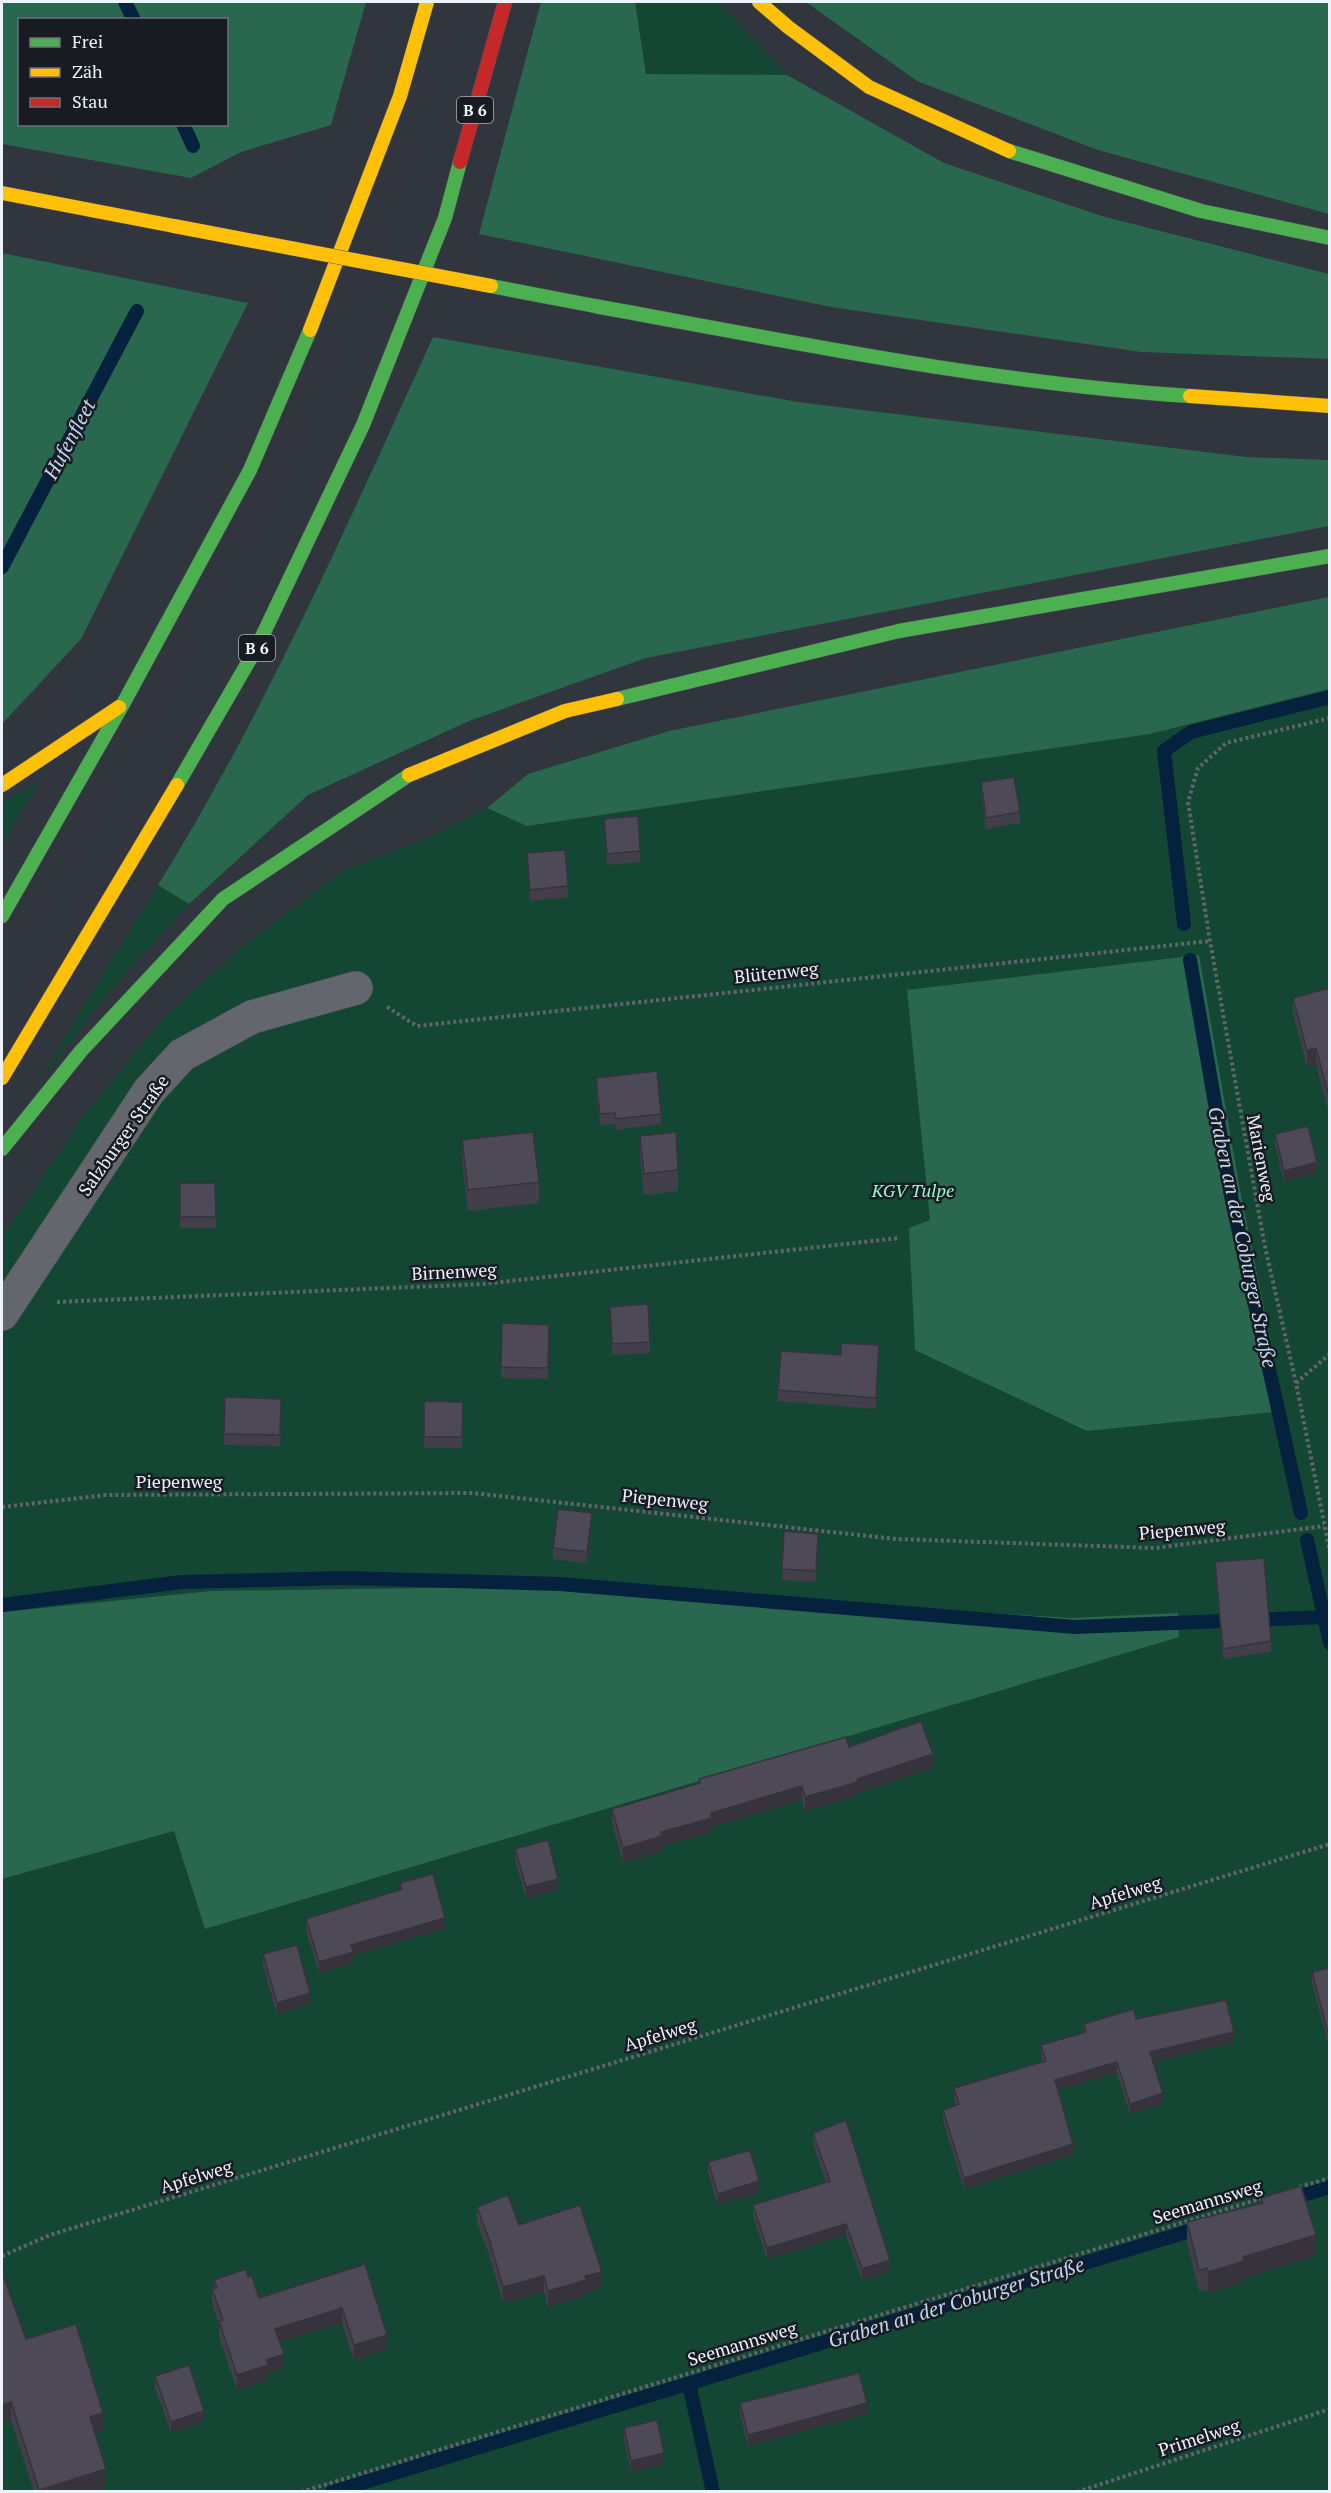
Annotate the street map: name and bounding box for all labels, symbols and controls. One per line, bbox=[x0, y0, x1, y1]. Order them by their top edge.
legend bbox=[18, 18, 228, 126]
text: Frei bbox=[72, 29, 103, 53]
text: Zäh bbox=[72, 59, 103, 83]
text: Stau bbox=[72, 89, 108, 113]
road number: B 6 bbox=[457, 97, 493, 123]
water label: Hufenfleet bbox=[36, 393, 102, 485]
road number: B 6 bbox=[239, 635, 275, 661]
street label: Blütenweg bbox=[733, 956, 820, 988]
street label: Salzburger Straße bbox=[72, 1070, 174, 1200]
water label: Graben an der Coburger Straße bbox=[1202, 1104, 1284, 1370]
street label: Marienweg bbox=[1242, 1112, 1282, 1204]
park label: KGV Tulpe bbox=[871, 1178, 954, 1202]
street label: Birnenweg bbox=[411, 1257, 498, 1285]
street label: Piepenweg bbox=[136, 1469, 223, 1493]
street label: Piepenweg bbox=[621, 1483, 710, 1516]
street label: Piepenweg bbox=[1138, 1513, 1227, 1545]
street label: Apfelweg bbox=[1086, 1870, 1164, 1914]
street label: Apfelweg bbox=[621, 2012, 699, 2056]
street label: Apfelweg bbox=[157, 2154, 235, 2198]
street label: Seemannsweg bbox=[1149, 2173, 1265, 2229]
water label: Graben an der Coburger Straße bbox=[825, 2250, 1087, 2354]
street label: Seemannsweg bbox=[684, 2315, 800, 2371]
street label: Primelweg bbox=[1155, 2412, 1243, 2461]

